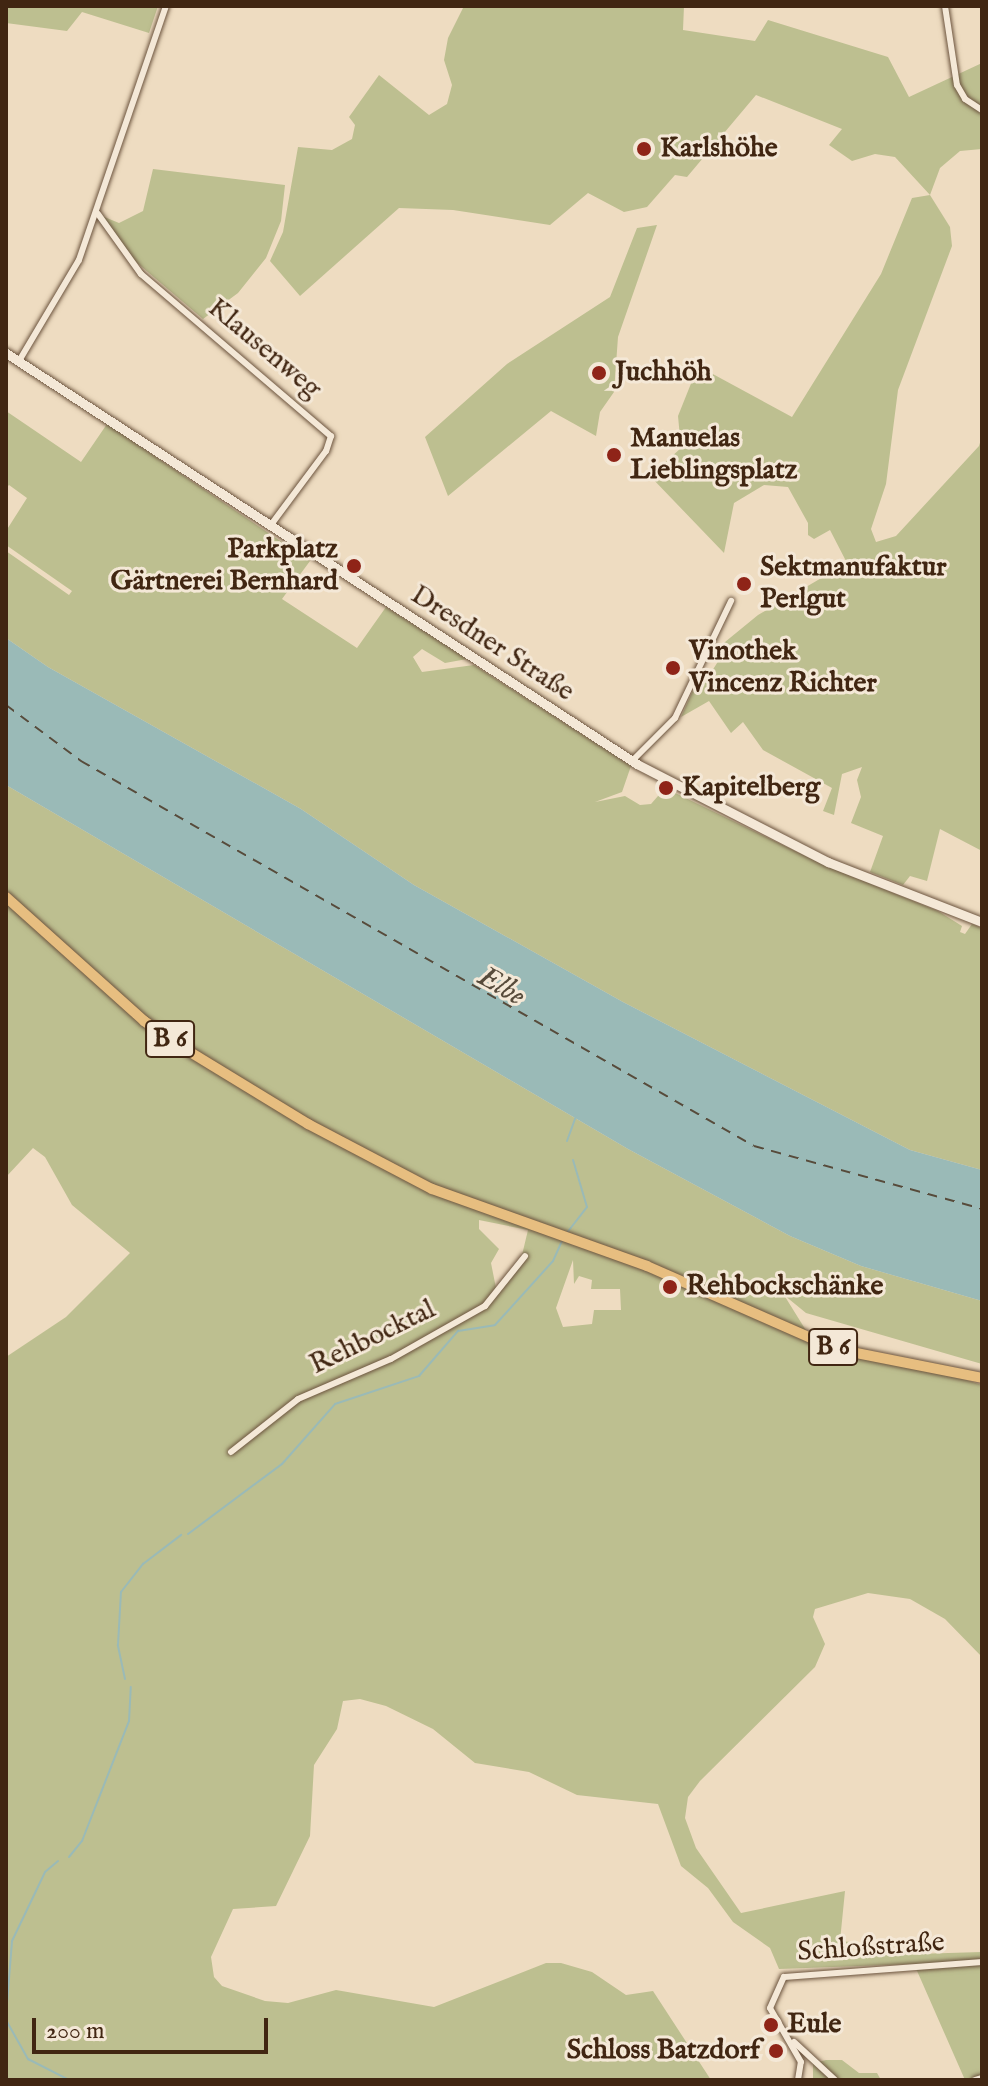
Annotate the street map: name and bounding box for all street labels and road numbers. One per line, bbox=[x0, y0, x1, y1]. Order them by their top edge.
street label: Klausenweg bbox=[200, 292, 328, 406]
street label: Dresdner Straße bbox=[404, 579, 580, 709]
road number: B 6 bbox=[144, 1017, 196, 1061]
street label: Rehbocktal bbox=[305, 1293, 441, 1383]
road number: B 6 bbox=[807, 1325, 859, 1369]
street label: Schloßstraße bbox=[796, 1926, 946, 1970]

